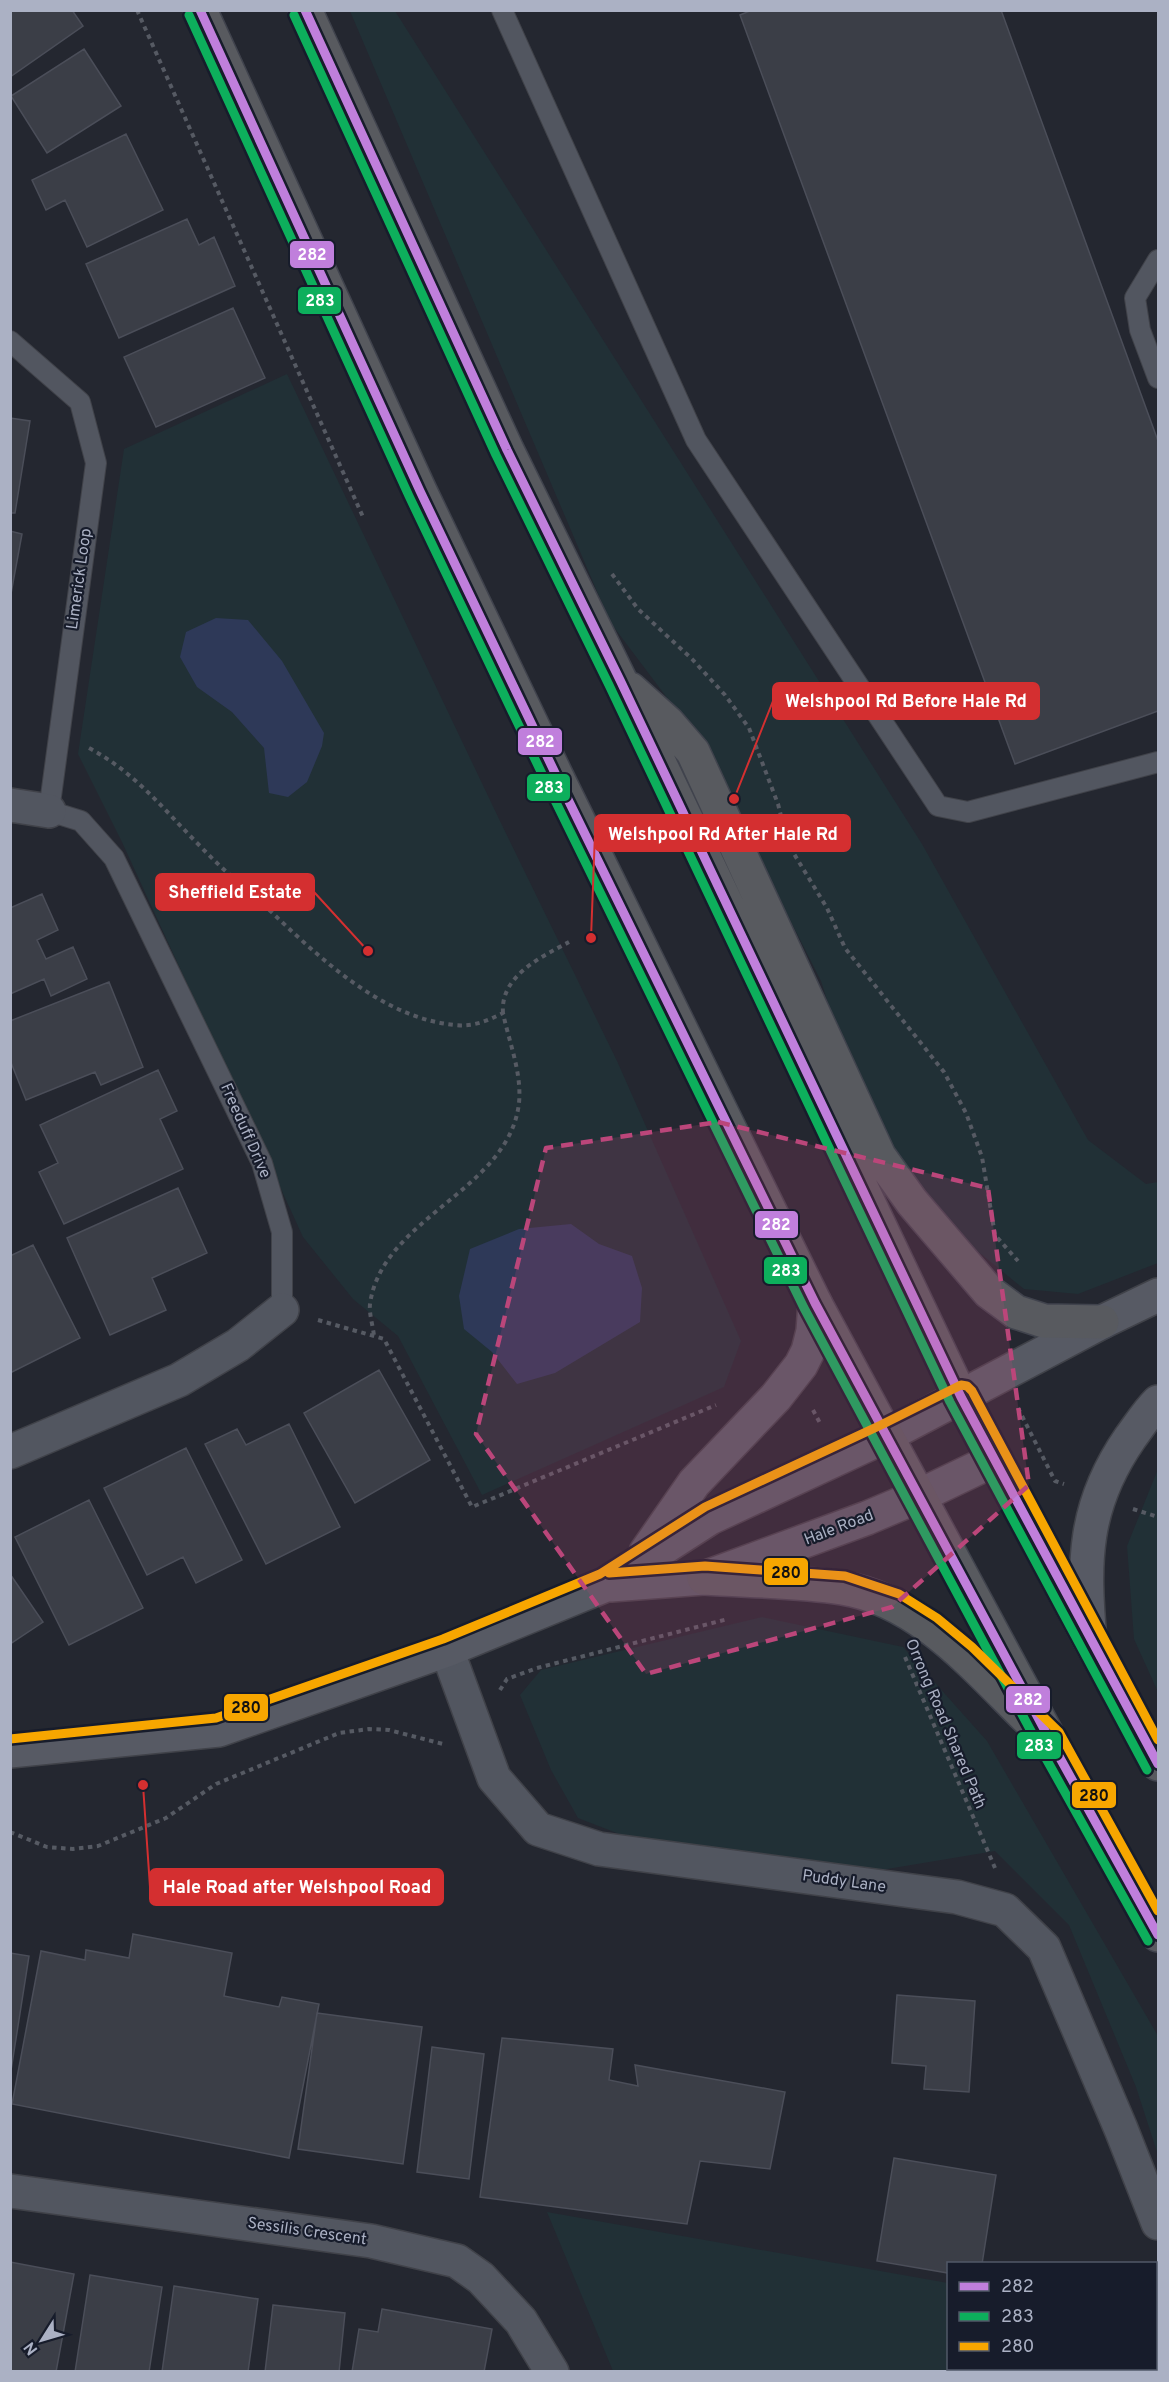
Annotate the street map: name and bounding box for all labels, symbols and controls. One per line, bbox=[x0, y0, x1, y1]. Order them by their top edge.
line badge: 282 bbox=[289, 240, 335, 269]
text: 282 bbox=[297, 246, 327, 266]
line badge: 283 bbox=[297, 286, 342, 315]
text: 283 bbox=[305, 292, 335, 312]
street label: Limerick Loop bbox=[63, 527, 97, 631]
callout: Welshpool Rd Before Hale Rd bbox=[773, 683, 1039, 719]
text: Welshpool Rd Before Hale Rd bbox=[785, 691, 1027, 714]
line badge: 282 bbox=[517, 727, 563, 756]
text: 282 bbox=[525, 733, 555, 753]
line badge: 283 bbox=[526, 773, 571, 802]
text: 283 bbox=[534, 779, 564, 799]
callout: Welshpool Rd After Hale Rd bbox=[595, 815, 850, 851]
text: Welshpool Rd After Hale Rd bbox=[608, 824, 838, 847]
callout: Sheffield Estate bbox=[156, 874, 314, 910]
text: Sheffield Estate bbox=[168, 882, 302, 905]
street label: Freeduff Drive bbox=[215, 1080, 275, 1182]
line badge: 282 bbox=[754, 1210, 799, 1239]
text: 282 bbox=[761, 1216, 791, 1236]
line badge: 283 bbox=[763, 1256, 808, 1285]
text: 283 bbox=[771, 1262, 801, 1282]
street label: Hale Road bbox=[801, 1506, 877, 1550]
line badge: 280 bbox=[763, 1557, 809, 1586]
text: 280 bbox=[771, 1564, 801, 1584]
street label: Orrong Road Shared Path bbox=[900, 1636, 990, 1812]
line badge: 282 bbox=[1005, 1685, 1051, 1714]
text: 282 bbox=[1013, 1691, 1043, 1711]
line badge: 280 bbox=[223, 1693, 269, 1722]
text: 280 bbox=[231, 1699, 261, 1719]
line badge: 283 bbox=[1016, 1731, 1062, 1760]
text: 283 bbox=[1024, 1737, 1054, 1757]
line badge: 280 bbox=[1071, 1781, 1117, 1809]
text: 280 bbox=[1079, 1787, 1109, 1807]
street label: Puddy Lane bbox=[801, 1866, 887, 1898]
callout: Hale Road after Welshpool Road bbox=[150, 1869, 443, 1905]
text: Hale Road after Welshpool Road bbox=[163, 1877, 431, 1900]
street label: Sessilis Crescent bbox=[246, 2214, 368, 2250]
legend bbox=[947, 2262, 1157, 2370]
text: 282 bbox=[1001, 2276, 1034, 2299]
text: 283 bbox=[1001, 2306, 1034, 2329]
north arrow bbox=[12, 2310, 72, 2370]
text: 280 bbox=[1001, 2336, 1034, 2359]
text: N bbox=[20, 2337, 43, 2358]

